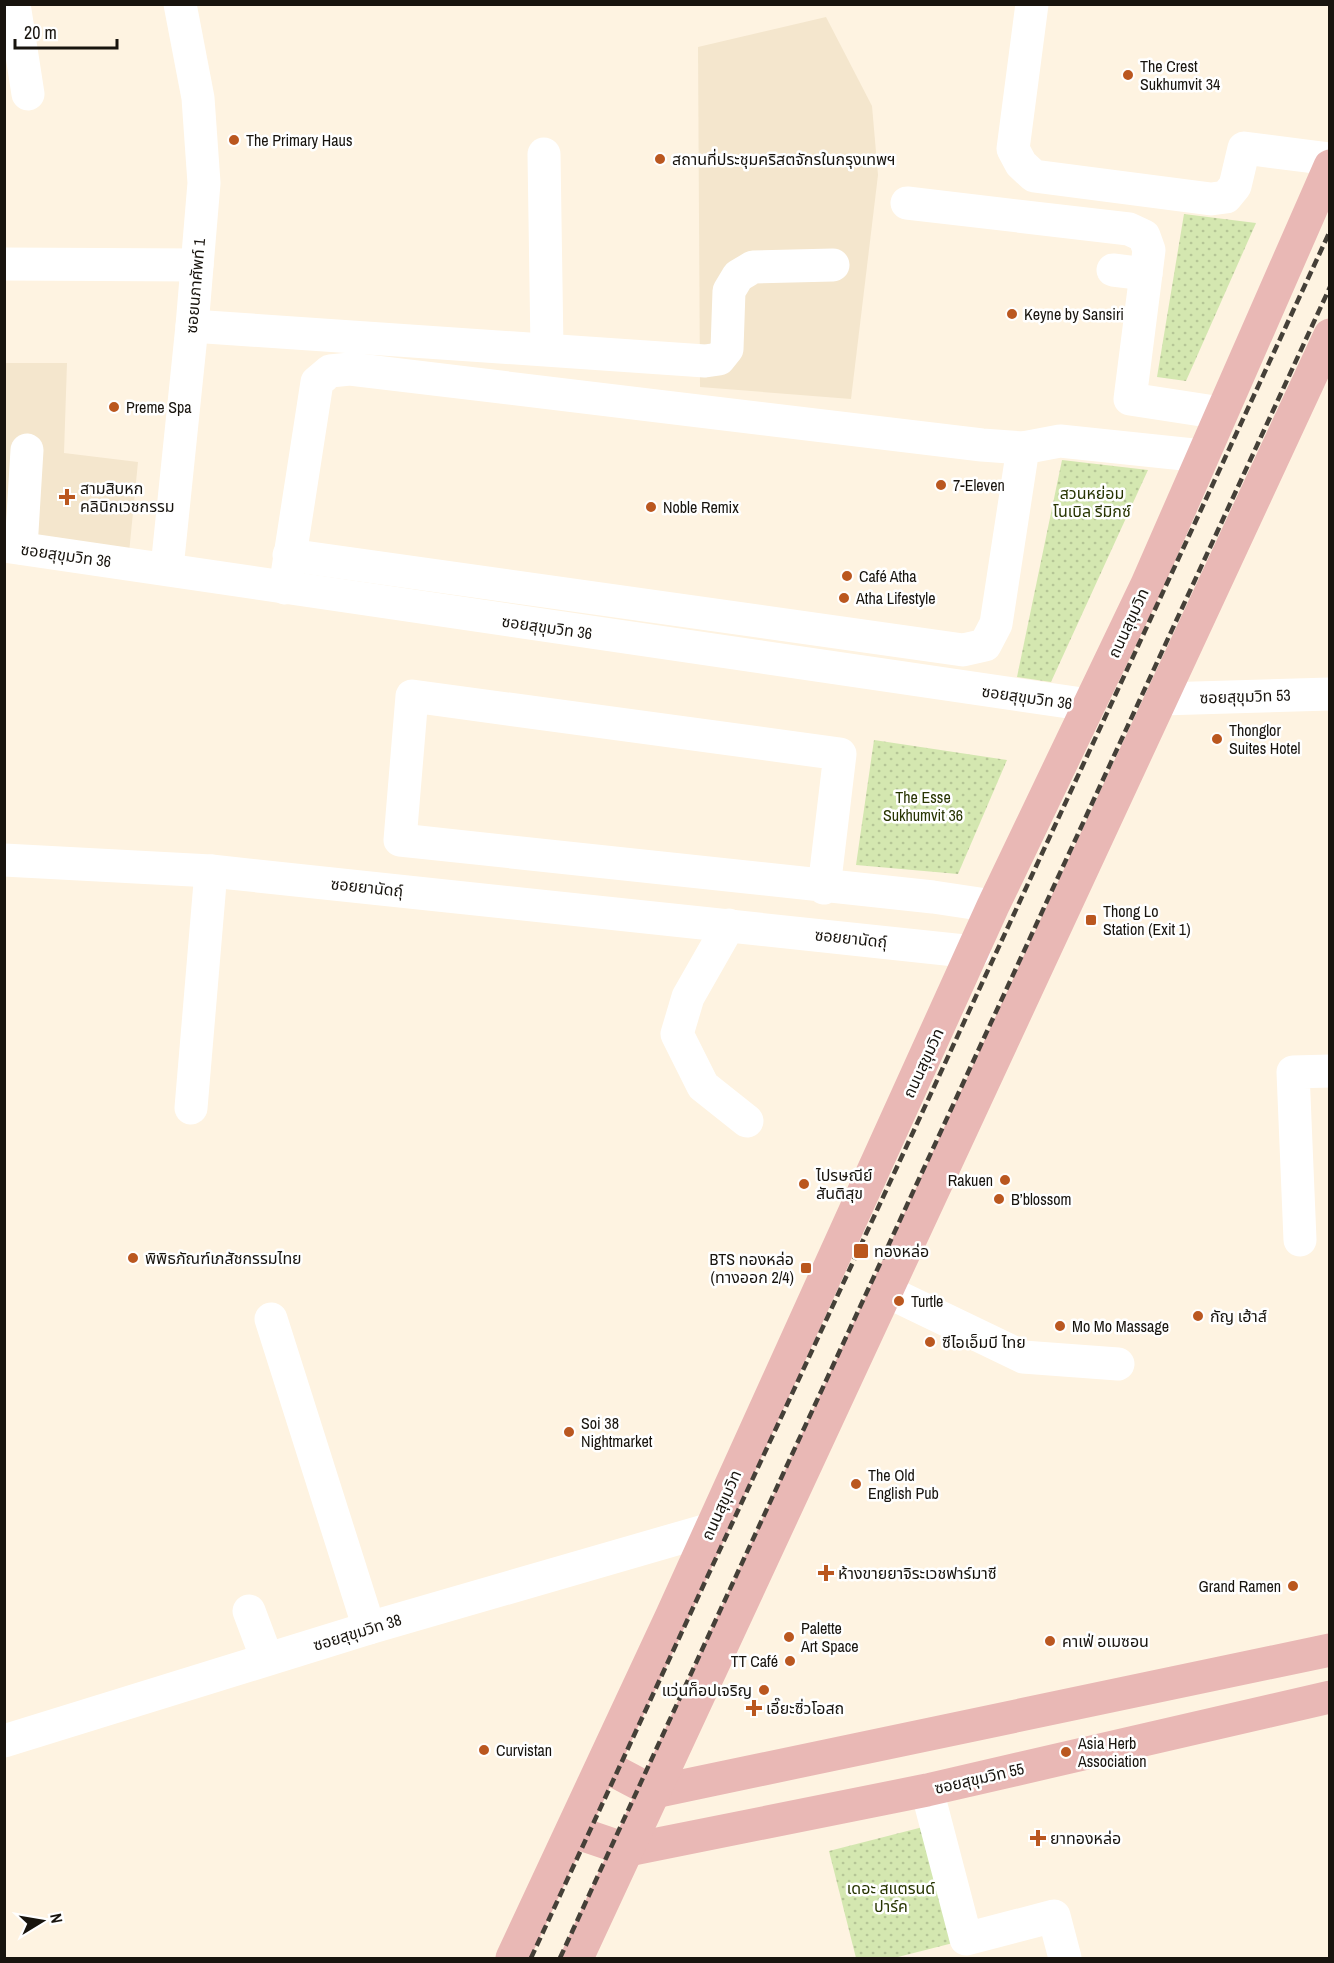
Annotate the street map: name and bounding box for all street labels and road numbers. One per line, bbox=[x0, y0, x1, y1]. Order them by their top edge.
street label: ซอยนภาศัพท์ 1 bbox=[180, 237, 210, 334]
street label: ซอยสุขุมวิท 36 bbox=[19, 538, 113, 572]
street label: ถนนสุขุมวิท bbox=[1102, 585, 1154, 661]
street label: ซอยสุขุมวิท 36 bbox=[500, 610, 594, 644]
street label: ซอยสุขุมวิท 36 bbox=[980, 680, 1074, 714]
street label: ซอยสุขุมวิท 53 bbox=[1199, 683, 1291, 709]
street label: ซอยยานัดถุ์ bbox=[330, 872, 404, 902]
street label: ซอยยานัดถุ์ bbox=[814, 923, 888, 953]
street label: ถนนสุขุมวิท bbox=[897, 1025, 949, 1101]
street label: ถนนสุขุมวิท bbox=[696, 1466, 746, 1544]
street label: ซอยสุขุมวิท 38 bbox=[310, 1608, 404, 1656]
street label: ซอยสุขุมวิท 55 bbox=[932, 1757, 1026, 1799]

